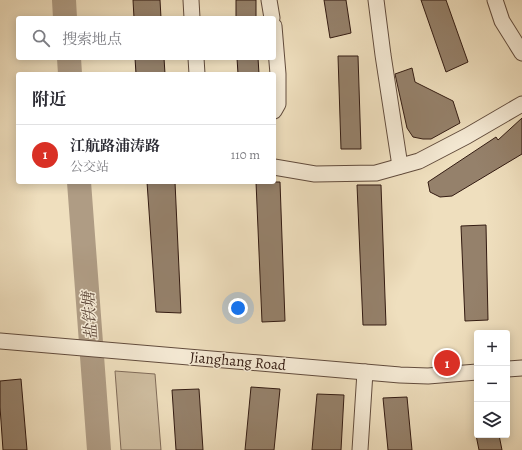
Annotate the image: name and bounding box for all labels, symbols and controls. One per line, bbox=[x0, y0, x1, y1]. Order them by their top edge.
search box bbox=[16, 16, 276, 60]
icon: search bbox=[30, 27, 52, 49]
text: 搜索地点 bbox=[62, 29, 122, 49]
text: 附近 bbox=[32, 88, 66, 111]
text: 江航路浦涛路 bbox=[70, 136, 160, 156]
text: 1 bbox=[43, 146, 47, 163]
text: 110 m bbox=[231, 146, 260, 163]
text: 公交站 bbox=[70, 158, 109, 175]
water label: 盐铁塘 bbox=[77, 288, 103, 341]
your location bbox=[228, 298, 248, 318]
map controls bbox=[474, 330, 510, 438]
button: + bbox=[474, 330, 510, 366]
street label: Jianghang Road bbox=[189, 347, 288, 375]
pin: 1 bbox=[434, 348, 460, 378]
button: − bbox=[474, 366, 510, 402]
button: layers bbox=[474, 402, 510, 438]

